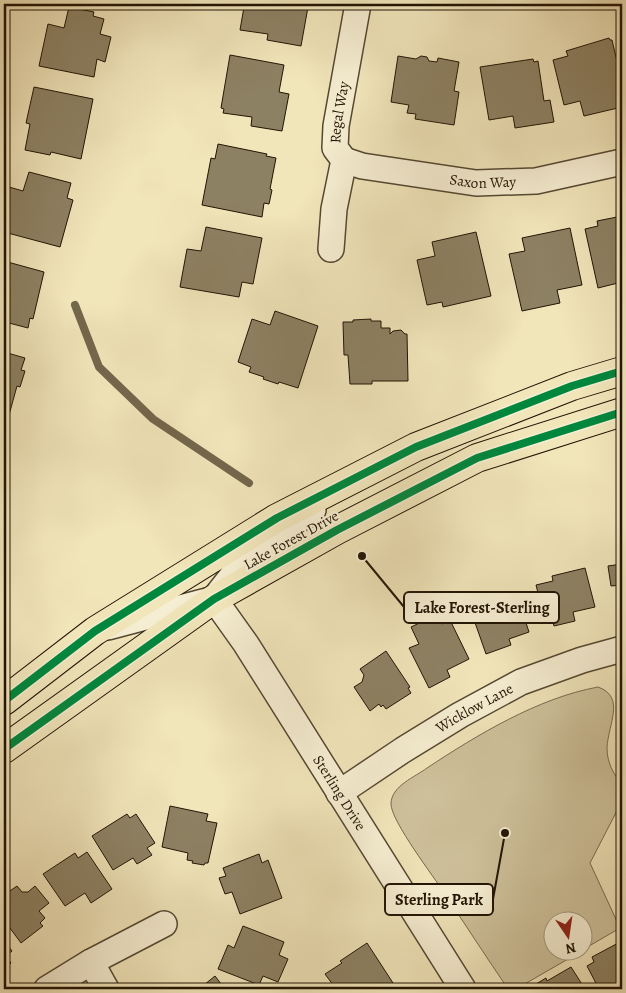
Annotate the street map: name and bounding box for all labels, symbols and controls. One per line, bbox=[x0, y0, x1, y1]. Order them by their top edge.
street label: Regal Way bbox=[325, 80, 354, 144]
street label: Saxon Way bbox=[448, 169, 517, 193]
street label: Lake Forest Drive bbox=[240, 505, 342, 574]
callout: Lake Forest-Sterling bbox=[404, 592, 559, 623]
text: Lake Forest-Sterling bbox=[414, 597, 551, 619]
street label: Wicklow Lane bbox=[431, 678, 517, 738]
street label: Sterling Drive bbox=[308, 751, 371, 835]
callout: Sterling Park bbox=[385, 884, 493, 915]
text: Sterling Park bbox=[395, 889, 484, 911]
north arrow bbox=[544, 910, 594, 960]
text: N bbox=[564, 938, 578, 959]

